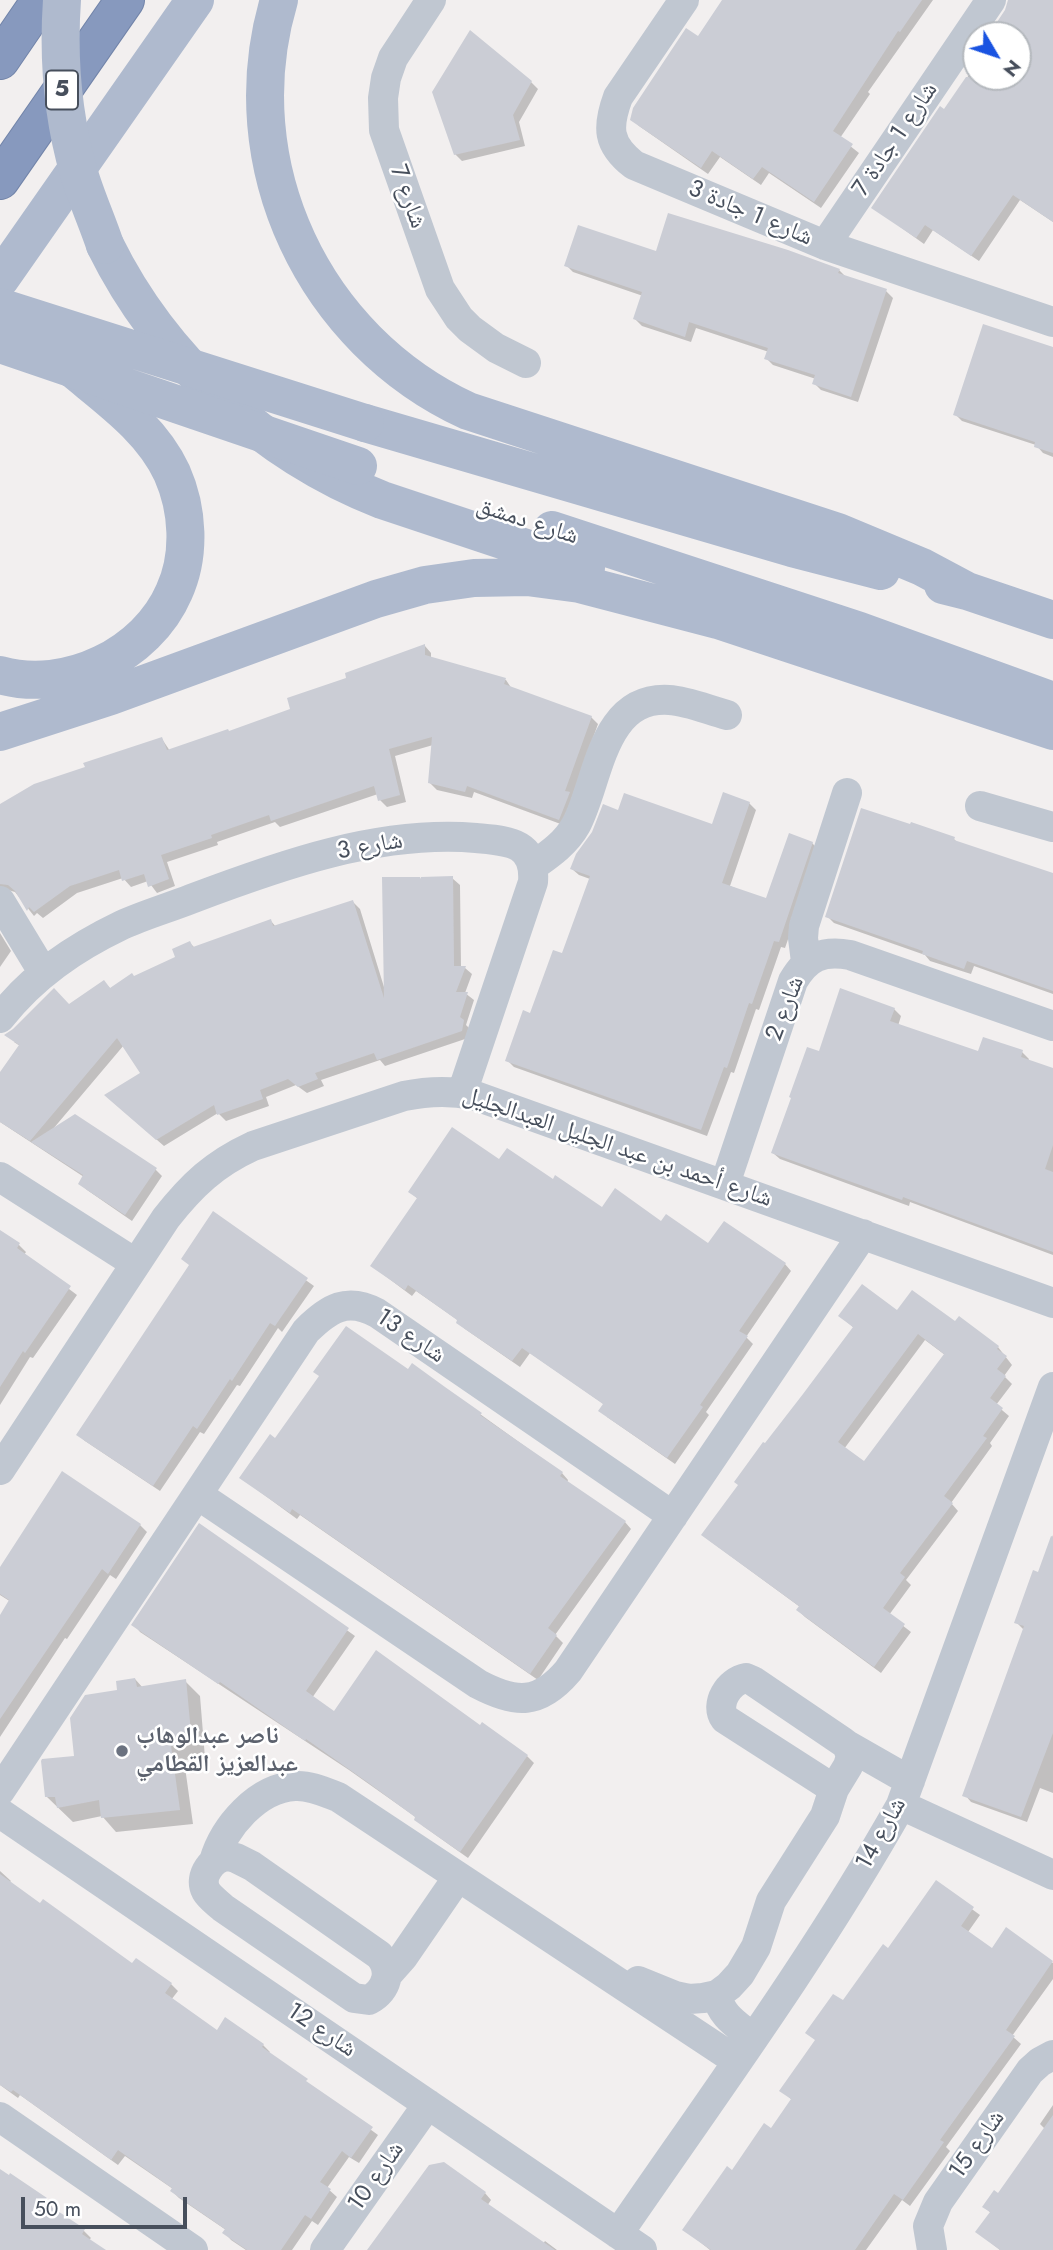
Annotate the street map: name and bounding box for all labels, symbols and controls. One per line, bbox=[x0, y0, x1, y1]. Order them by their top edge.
north arrow bbox=[962, 21, 1032, 91]
text: N bbox=[997, 54, 1027, 83]
road number: 5 bbox=[46, 71, 78, 110]
street label: شارع 1 جادة 7 bbox=[847, 77, 945, 203]
street label: شارع 7 bbox=[382, 161, 432, 233]
street label: شارع 1 جادة 3 bbox=[684, 175, 816, 253]
street label: شارع دمشق bbox=[473, 492, 581, 552]
street label: شارع 3 bbox=[335, 827, 405, 867]
street label: شارع 2 bbox=[761, 973, 811, 1045]
street label: شارع أحمد بن عبد الجليل العبدالجليل bbox=[459, 1081, 775, 1215]
street label: شارع 13 bbox=[370, 1304, 450, 1370]
place label: ناصر عبدالوهاب عبدالعزيز القطامي bbox=[136, 1723, 298, 1779]
marker: ناصر عبدالوهاب عبدالعزيز القطامي bbox=[114, 1743, 130, 1759]
street label: شارع 14 bbox=[851, 1793, 913, 1875]
street label: شارع 12 bbox=[281, 1997, 361, 2065]
street label: شارع 15 bbox=[944, 2105, 1012, 2185]
street label: شارع 10 bbox=[343, 2137, 411, 2217]
scale bar bbox=[24, 2184, 191, 2228]
text: 50 m bbox=[34, 2194, 81, 2224]

